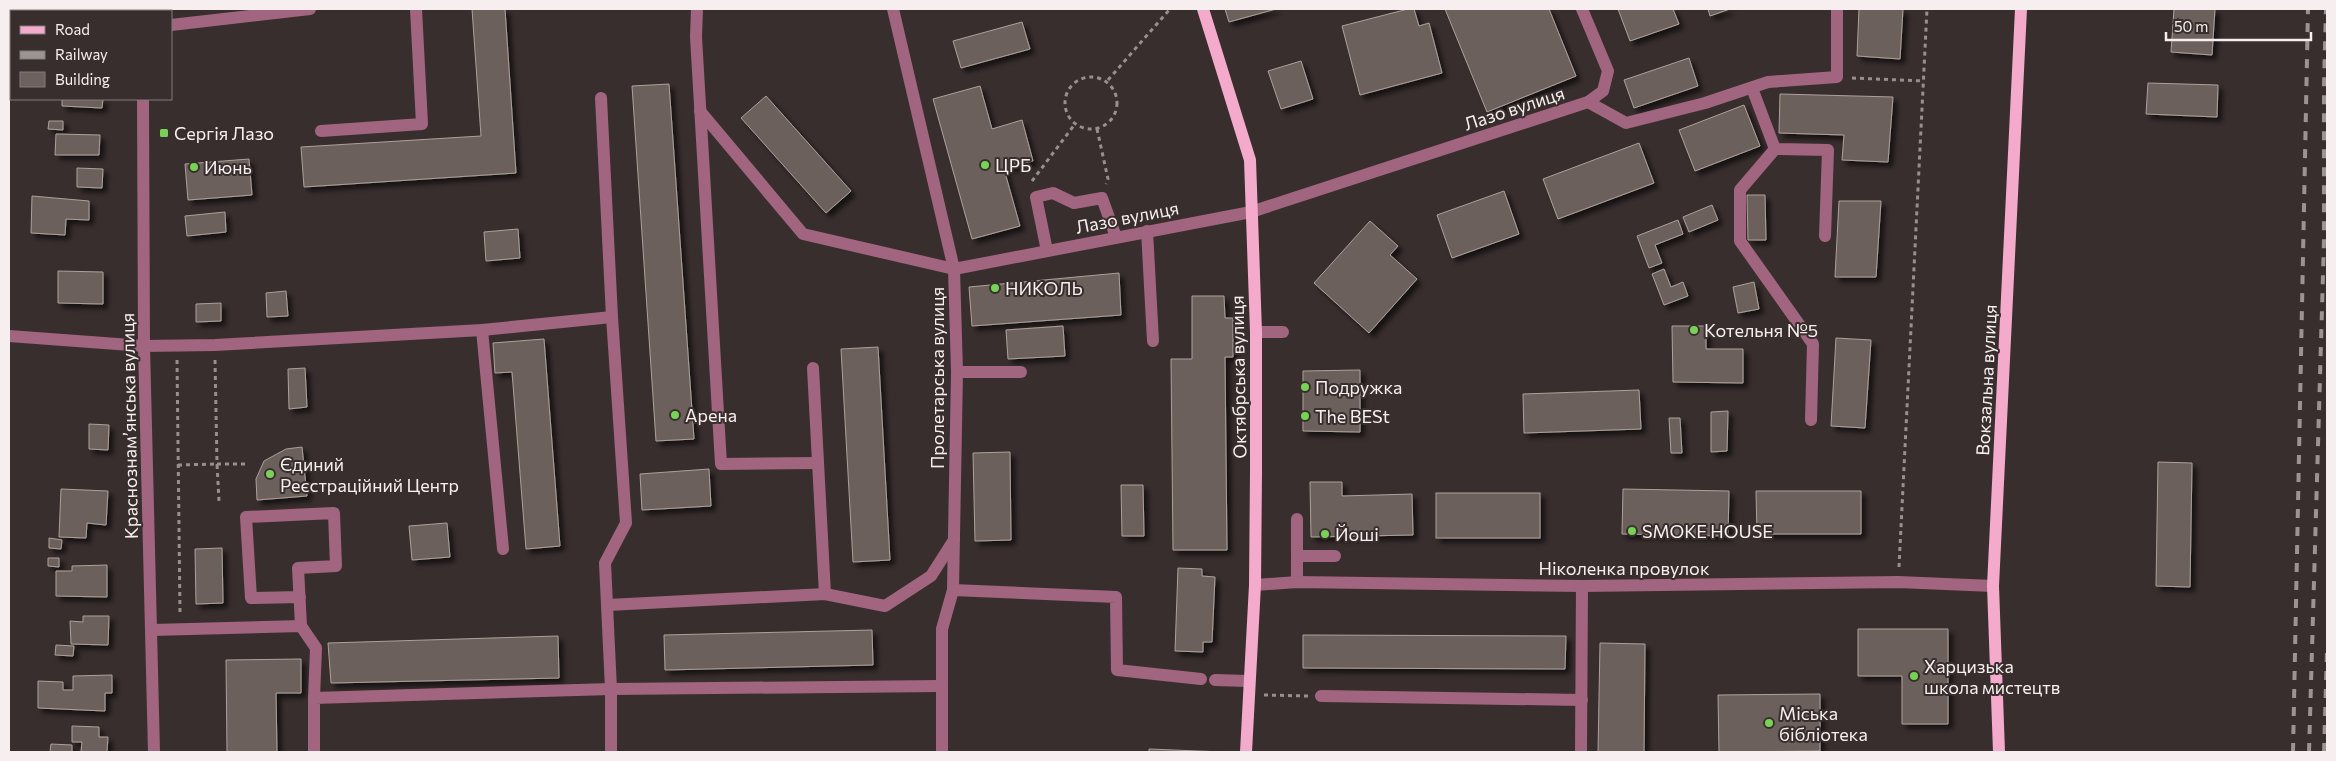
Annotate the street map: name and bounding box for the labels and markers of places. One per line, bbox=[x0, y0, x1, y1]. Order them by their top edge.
place label: Сергія Лазо bbox=[174, 122, 274, 144]
marker: Сергія Лазо bbox=[158, 127, 170, 139]
place label: ЦРБ bbox=[995, 154, 1031, 176]
place label: Июнь bbox=[204, 156, 252, 178]
marker: ЦРБ bbox=[979, 159, 991, 171]
marker: Июнь bbox=[188, 161, 200, 173]
place label: НИКОЛЬ bbox=[1005, 277, 1083, 299]
marker: НИКОЛЬ bbox=[989, 282, 1001, 294]
place label: Котельня №5 bbox=[1704, 319, 1818, 341]
marker: Котельня №5 bbox=[1688, 324, 1700, 336]
place label: Подружка bbox=[1315, 376, 1402, 398]
marker: Подружка bbox=[1299, 381, 1311, 393]
place label: Арена bbox=[685, 404, 737, 426]
place label: The BESt bbox=[1315, 405, 1390, 427]
marker: Арена bbox=[669, 409, 681, 421]
marker: The BESt bbox=[1299, 410, 1311, 422]
place label: Єдиний Реєстраційний Центр bbox=[280, 453, 459, 496]
marker: Єдиний Реєстраційний Центр bbox=[264, 468, 276, 480]
place label: SMOKE HOUSE bbox=[1642, 520, 1773, 542]
place label: Йоші bbox=[1335, 523, 1379, 545]
marker: SMOKE HOUSE bbox=[1626, 525, 1638, 537]
marker: Йоші bbox=[1319, 528, 1331, 540]
place label: Харцизька школа мистецтв bbox=[1924, 655, 2060, 698]
marker: Харцизька школа мистецтв bbox=[1908, 670, 1920, 682]
place label: Міська бібліотека bbox=[1779, 702, 1868, 745]
marker: Міська бібліотека bbox=[1763, 717, 1775, 729]

